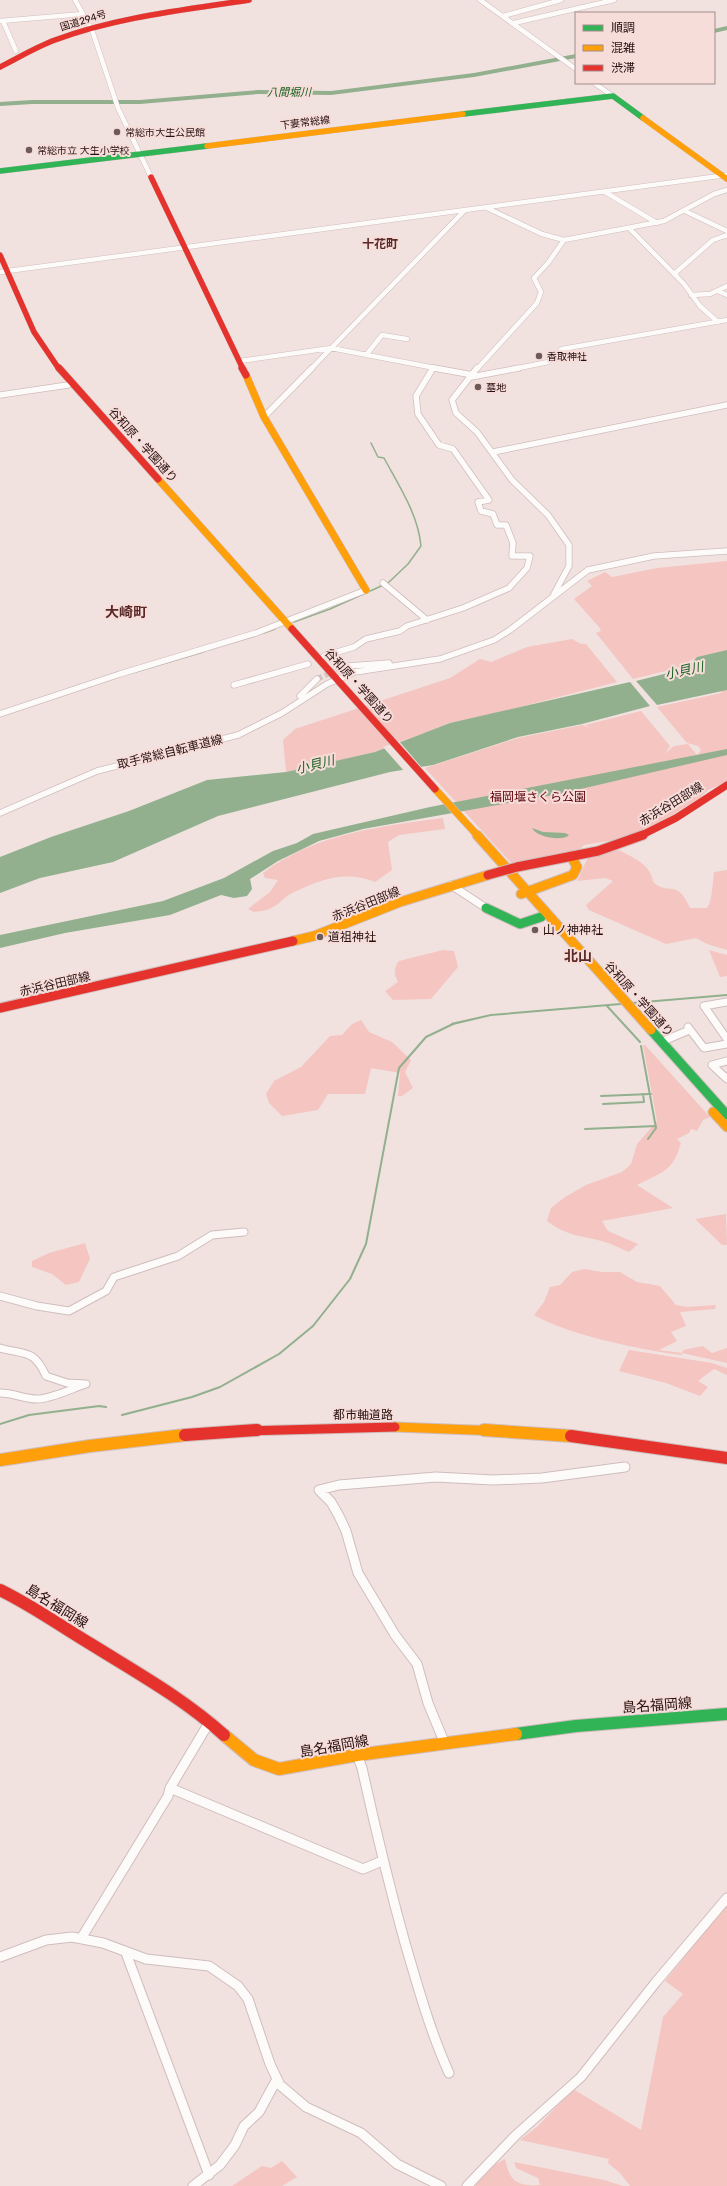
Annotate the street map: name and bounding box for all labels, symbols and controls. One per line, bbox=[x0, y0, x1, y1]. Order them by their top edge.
street label: 国道294号 bbox=[59, 8, 108, 34]
legend bbox=[575, 12, 715, 84]
text: 順調 bbox=[611, 21, 635, 35]
text: 混雑 bbox=[611, 41, 635, 55]
text: 渋滞 bbox=[611, 61, 635, 75]
water label: 八間堀川 bbox=[267, 86, 312, 99]
street label: 下妻常総線 bbox=[280, 114, 331, 132]
marker: 常総市大生公民館 bbox=[112, 127, 122, 137]
place label: 常総市大生公民館 bbox=[125, 127, 205, 139]
marker: 常総市立 大生小学校 bbox=[24, 145, 34, 155]
place label: 常総市立 大生小学校 bbox=[37, 145, 129, 157]
district label: 十花町 bbox=[362, 237, 398, 251]
marker: 香取神社 bbox=[534, 351, 544, 361]
place label: 香取神社 bbox=[547, 351, 587, 363]
marker: 墓地 bbox=[473, 382, 483, 392]
place label: 墓地 bbox=[486, 382, 507, 394]
street label: 谷和原・学園通り bbox=[106, 405, 180, 485]
district label: 大崎町 bbox=[105, 604, 147, 621]
street label: 谷和原・学園通り bbox=[322, 646, 396, 726]
water label: 小貝川 bbox=[663, 659, 707, 682]
street label: 取手常総自転車道線 bbox=[116, 732, 224, 772]
water label: 小貝川 bbox=[294, 752, 338, 776]
street label: 赤浜谷田部線 bbox=[637, 779, 705, 829]
park label: 福岡堰さくら公園 bbox=[490, 790, 586, 804]
street label: 赤浜谷田部線 bbox=[330, 884, 402, 924]
place label: 山ノ神神社 bbox=[543, 923, 603, 937]
marker: 山ノ神神社 bbox=[530, 925, 540, 935]
place label: 道祖神社 bbox=[328, 930, 376, 944]
marker: 道祖神社 bbox=[315, 932, 325, 942]
district label: 北山 bbox=[564, 948, 592, 965]
street label: 谷和原・学園通り bbox=[602, 959, 676, 1039]
street label: 赤浜谷田部線 bbox=[18, 969, 92, 999]
street label: 都市軸道路 bbox=[333, 1408, 393, 1422]
street label: 島名福岡線 bbox=[23, 1581, 91, 1632]
street label: 島名福岡線 bbox=[622, 1695, 693, 1716]
street label: 島名福岡線 bbox=[298, 1732, 370, 1761]

